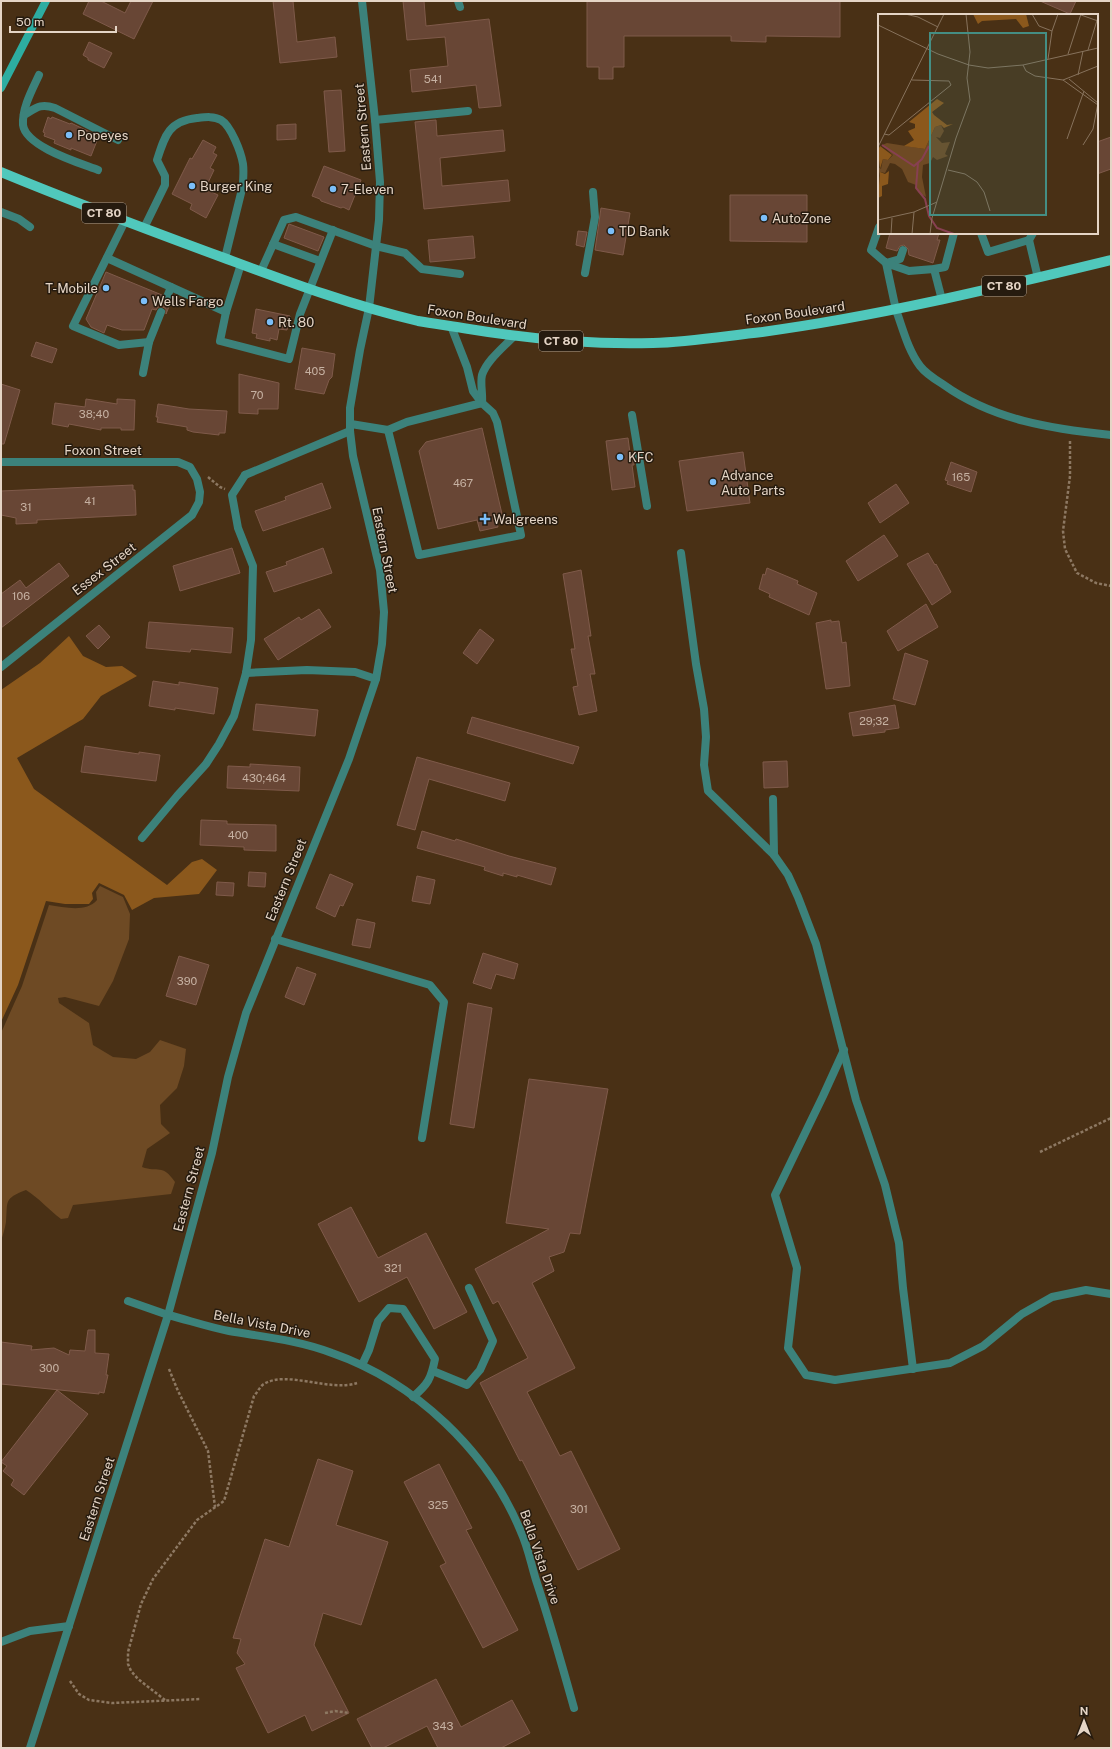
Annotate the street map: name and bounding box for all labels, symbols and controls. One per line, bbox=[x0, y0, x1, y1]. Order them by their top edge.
scale bar bbox=[10, 8, 116, 34]
inset map bbox=[878, 14, 1098, 234]
text: 50 m bbox=[16, 15, 44, 29]
house number: 541 bbox=[424, 73, 442, 85]
street label: Eastern Street bbox=[352, 83, 374, 171]
place label: Popeyes bbox=[77, 128, 128, 143]
marker: Popeyes bbox=[64, 130, 74, 140]
place label: Burger King bbox=[200, 179, 272, 194]
marker: Burger King bbox=[187, 181, 197, 191]
place label: 7-Eleven bbox=[341, 182, 394, 197]
marker: 7-Eleven bbox=[328, 184, 338, 194]
road number: CT 80 bbox=[82, 203, 126, 223]
place label: AutoZone bbox=[772, 211, 831, 226]
marker: AutoZone bbox=[759, 213, 769, 223]
place label: TD Bank bbox=[619, 224, 670, 239]
marker: TD Bank bbox=[606, 226, 616, 236]
road number: CT 80 bbox=[982, 276, 1026, 296]
place label: T-Mobile bbox=[45, 281, 98, 296]
marker: T-Mobile bbox=[101, 283, 111, 293]
place label: Wells Fargo bbox=[152, 294, 223, 309]
marker: Wells Fargo bbox=[139, 296, 149, 306]
street label: Foxon Boulevard bbox=[744, 299, 846, 327]
street label: Foxon Boulevard bbox=[426, 302, 528, 332]
place label: Rt. 80 bbox=[278, 315, 314, 330]
marker: Rt. 80 bbox=[265, 317, 275, 327]
road number: CT 80 bbox=[539, 331, 583, 351]
house number: 405 bbox=[305, 365, 325, 377]
house number: 70 bbox=[250, 389, 264, 401]
house number: 38;40 bbox=[79, 408, 109, 420]
street label: Foxon Street bbox=[64, 443, 142, 458]
place label: KFC bbox=[628, 450, 654, 465]
marker: KFC bbox=[615, 452, 625, 462]
place label: Advance Auto Parts bbox=[721, 468, 785, 498]
house number: 165 bbox=[952, 471, 970, 483]
house number: 467 bbox=[453, 477, 473, 489]
marker: Advance Auto Parts bbox=[708, 477, 718, 487]
house number: 41 bbox=[84, 495, 96, 507]
house number: 31 bbox=[20, 501, 32, 513]
street label: Eastern Street bbox=[369, 506, 401, 594]
place label: Walgreens bbox=[493, 512, 558, 527]
marker: Walgreens bbox=[480, 514, 490, 524]
street label: Essex Street bbox=[69, 540, 139, 598]
house number: 106 bbox=[12, 590, 30, 602]
house number: 29;32 bbox=[859, 715, 889, 727]
house number: 430;464 bbox=[242, 772, 286, 784]
house number: 400 bbox=[228, 829, 248, 841]
street label: Eastern Street bbox=[263, 837, 309, 923]
house number: 390 bbox=[177, 975, 197, 987]
street label: Eastern Street bbox=[170, 1145, 208, 1233]
house number: 321 bbox=[384, 1262, 402, 1274]
street label: Bella Vista Drive bbox=[212, 1307, 312, 1341]
house number: 300 bbox=[39, 1362, 59, 1374]
street label: Eastern Street bbox=[76, 1455, 118, 1543]
house number: 325 bbox=[428, 1499, 448, 1511]
house number: 301 bbox=[570, 1503, 588, 1515]
street label: Bella Vista Drive bbox=[517, 1508, 563, 1606]
north arrow bbox=[1064, 1701, 1104, 1741]
text: N bbox=[1080, 1705, 1088, 1717]
house number: 343 bbox=[433, 1720, 453, 1732]

